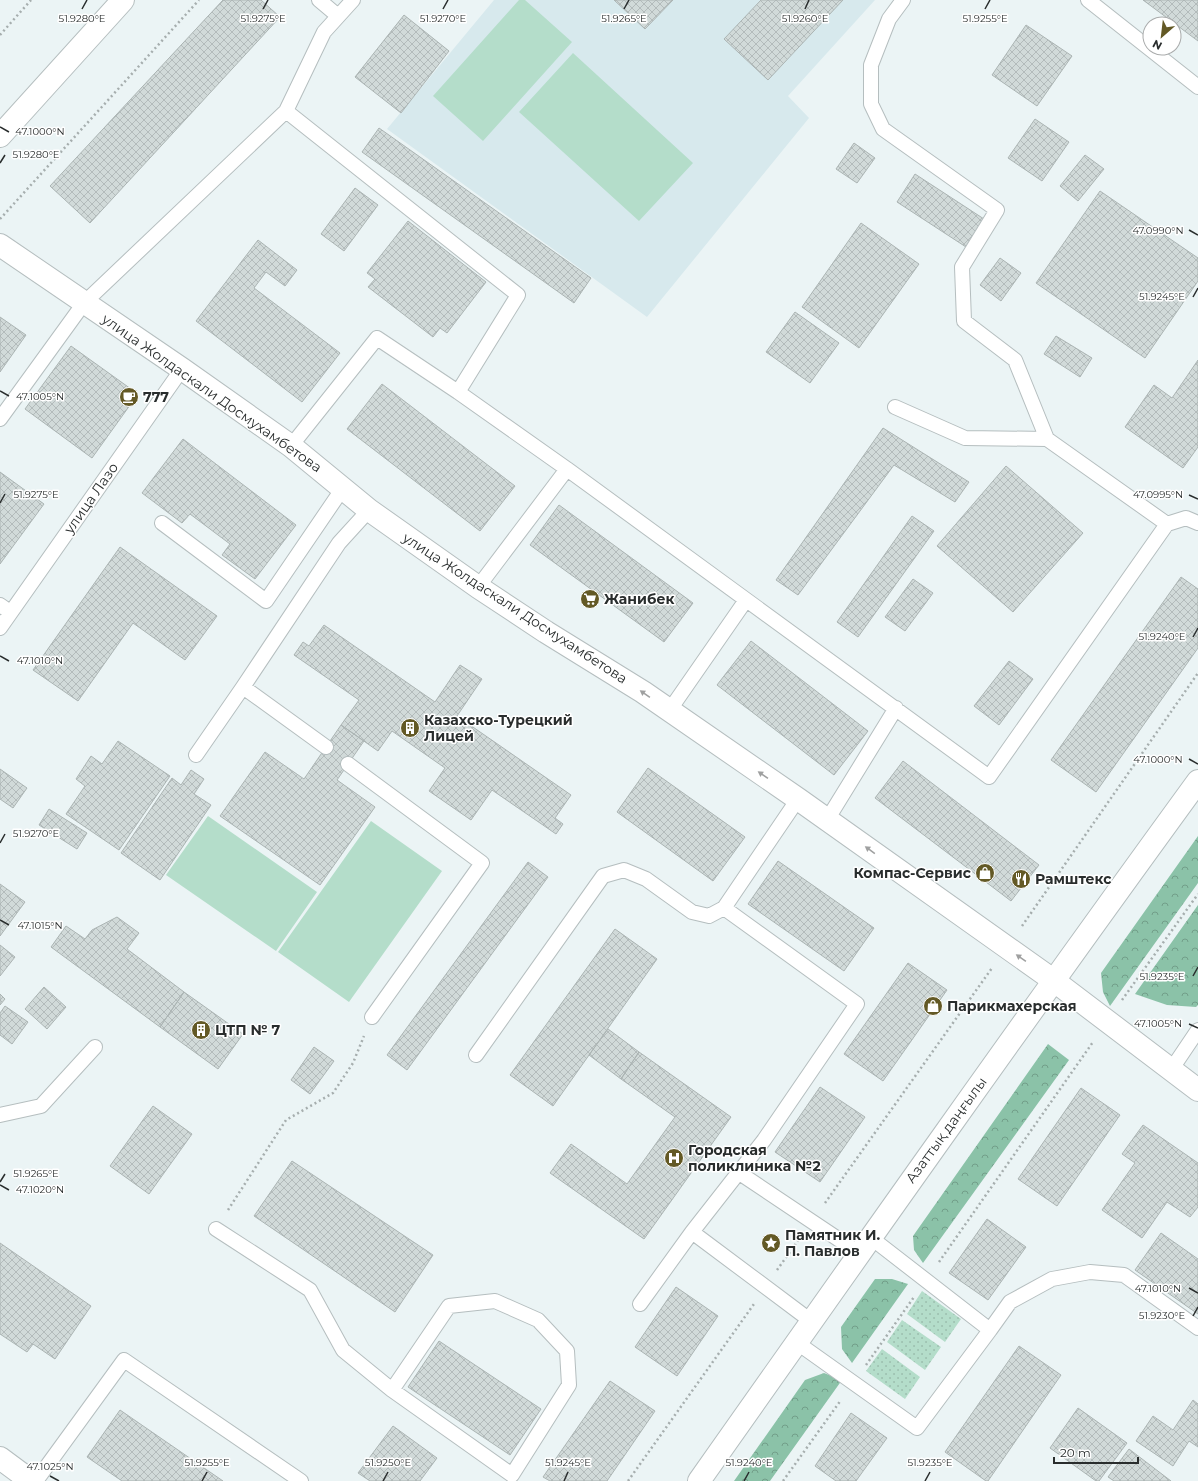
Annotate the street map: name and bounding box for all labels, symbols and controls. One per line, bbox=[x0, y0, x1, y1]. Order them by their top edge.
text: 51.9280°E bbox=[58, 12, 106, 25]
text: 51.9275°E bbox=[240, 12, 286, 25]
text: 51.9270°E bbox=[420, 12, 466, 25]
text: 51.9265°E bbox=[601, 12, 647, 25]
text: 51.9260°E bbox=[782, 12, 829, 25]
text: 51.9255°E bbox=[962, 12, 1008, 25]
north arrow bbox=[1142, 16, 1182, 56]
text: N bbox=[1150, 37, 1165, 53]
text: 47.1000°N bbox=[15, 125, 65, 138]
text: 51.9280°E bbox=[12, 148, 60, 161]
text: 47.0990°N bbox=[1132, 224, 1184, 237]
text: 51.9245°E bbox=[1139, 290, 1185, 303]
street label: улица Жолдаскали Досмухамбетова bbox=[98, 309, 325, 476]
cafe icon: 777 bbox=[118, 386, 140, 408]
place label: 777 bbox=[143, 388, 169, 406]
text: 47.1005°N bbox=[16, 390, 64, 403]
street label: улица Лазо bbox=[59, 459, 122, 538]
text: 51.9275°E bbox=[13, 488, 59, 501]
text: 47.0995°N bbox=[1133, 488, 1183, 501]
street label: улица Жолдаскали Досмухамбетова bbox=[398, 528, 631, 688]
supermarket icon: Жанибек bbox=[579, 588, 601, 610]
place label: Жанибек bbox=[604, 590, 674, 608]
text: 51.9240°E bbox=[1138, 630, 1186, 643]
text: 47.1010°N bbox=[17, 654, 63, 667]
one-way arrow bbox=[640, 690, 650, 698]
place label: Казахско-Турецкий Лицей bbox=[424, 711, 573, 745]
building icon: Казахско-Турецкий Лицей bbox=[399, 717, 421, 739]
text: 47.1000°N bbox=[1133, 753, 1183, 766]
one-way arrow bbox=[758, 771, 769, 779]
text: 51.9270°E bbox=[13, 827, 59, 840]
one-way arrow bbox=[864, 846, 875, 854]
shop icon: Компас-Сервис bbox=[974, 862, 996, 884]
place label: Компас-Сервис bbox=[853, 864, 972, 882]
restaurant icon: Рамштекс bbox=[1010, 868, 1032, 890]
place label: Рамштекс bbox=[1035, 870, 1112, 888]
text: 47.1015°N bbox=[17, 919, 63, 932]
one-way arrow bbox=[1016, 954, 1026, 962]
text: 51.9235°E bbox=[1139, 970, 1185, 983]
shop icon: Парикмахерская bbox=[922, 995, 944, 1017]
place label: Парикмахерская bbox=[947, 997, 1077, 1015]
text: 47.1005°N bbox=[1134, 1017, 1182, 1030]
building icon: ЦТП № 7 bbox=[190, 1019, 212, 1041]
place label: ЦТП № 7 bbox=[215, 1021, 281, 1039]
street label: Азаттық даңғылы bbox=[901, 1073, 991, 1187]
place label: Городская поликлиника №2 bbox=[688, 1141, 821, 1175]
hospital icon: Городская поликлиника №2 bbox=[663, 1147, 685, 1169]
text: 51.9265°E bbox=[13, 1167, 59, 1180]
text: 47.1020°N bbox=[16, 1183, 64, 1196]
place label: Памятник И. П. Павлов bbox=[785, 1226, 881, 1260]
place icon: Памятник И. П. Павлов bbox=[760, 1232, 782, 1254]
text: 47.1010°N bbox=[1135, 1282, 1181, 1295]
text: 51.9230°E bbox=[1139, 1309, 1185, 1322]
scale bar bbox=[1054, 1439, 1138, 1465]
text: 20 m bbox=[1060, 1445, 1091, 1460]
text: 51.9255°E bbox=[184, 1456, 230, 1469]
text: 51.9250°E bbox=[365, 1456, 411, 1469]
text: 51.9245°E bbox=[545, 1456, 591, 1469]
text: 51.9240°E bbox=[725, 1456, 773, 1469]
text: 51.9235°E bbox=[907, 1456, 953, 1469]
text: 47.1025°N bbox=[26, 1460, 74, 1473]

